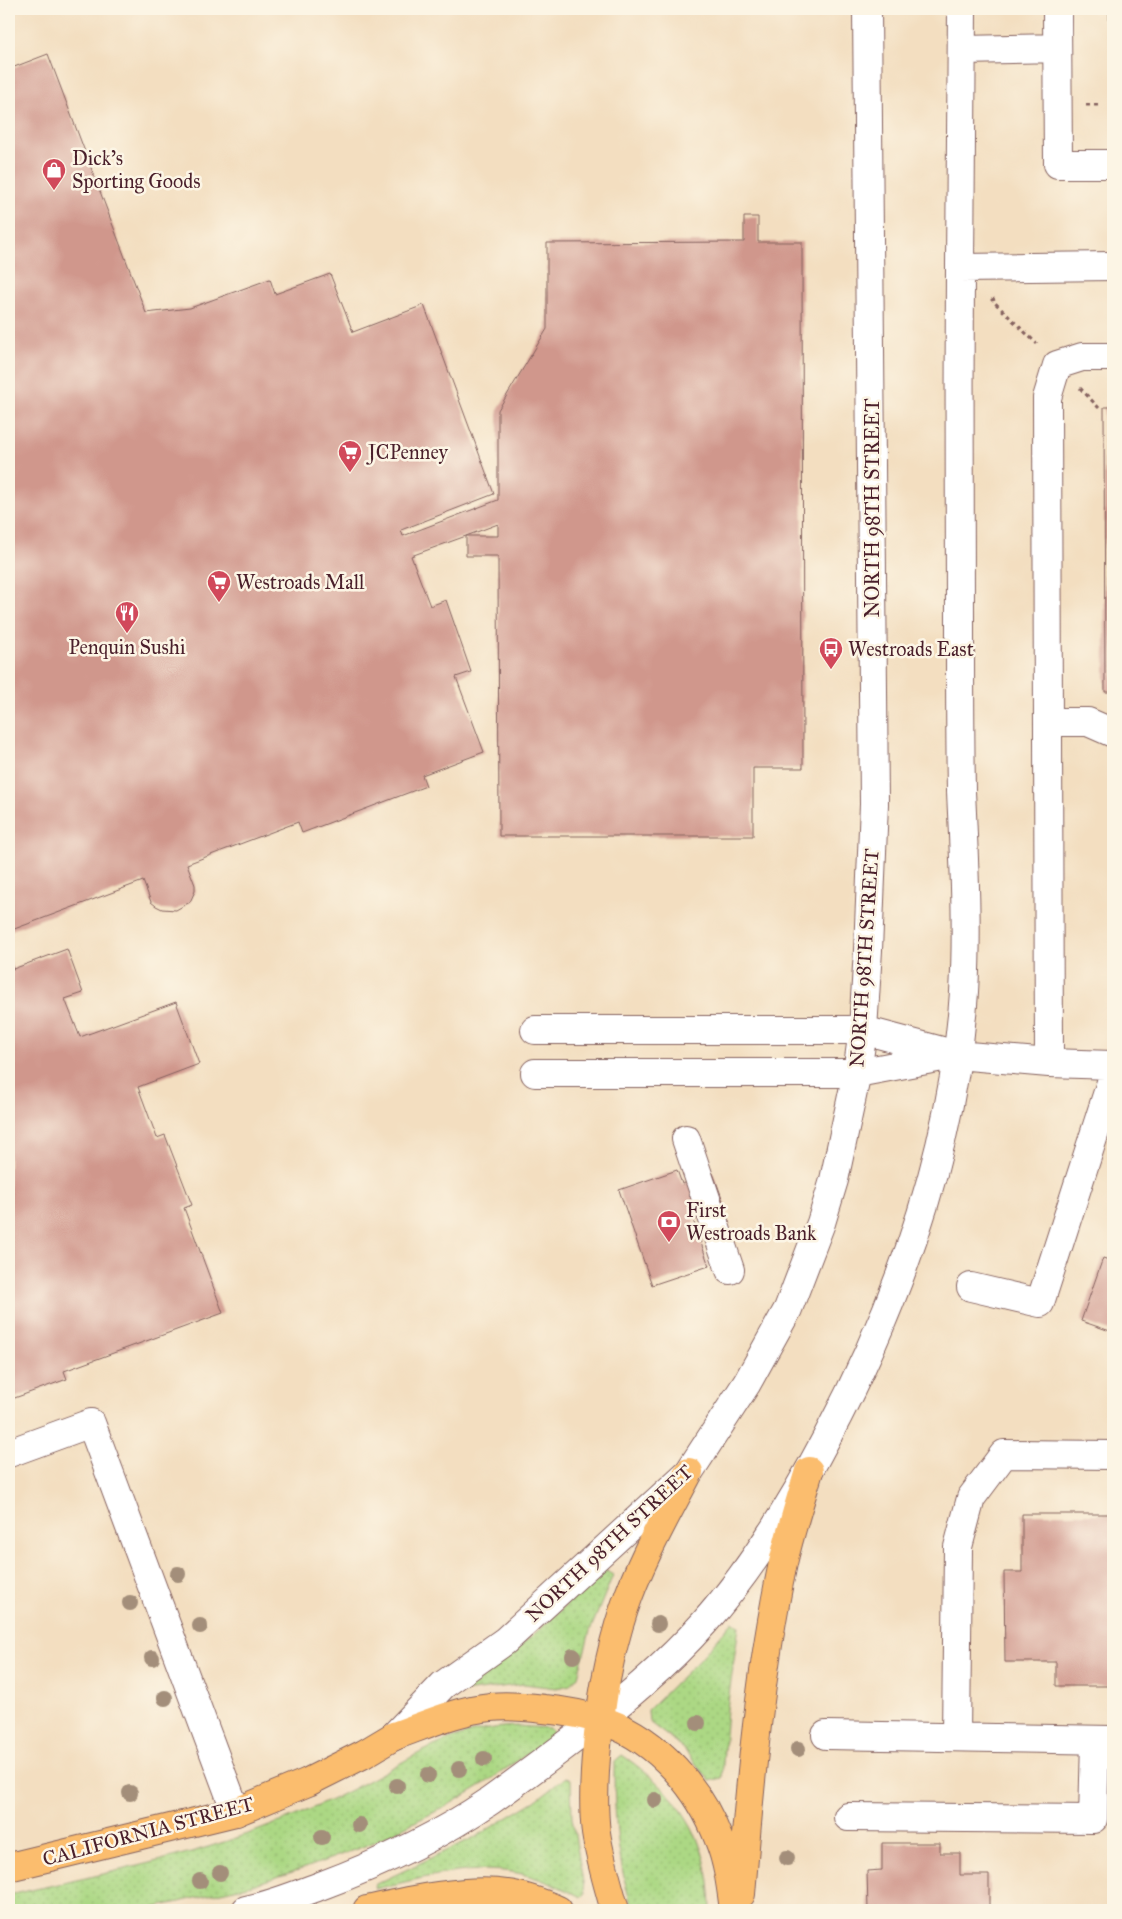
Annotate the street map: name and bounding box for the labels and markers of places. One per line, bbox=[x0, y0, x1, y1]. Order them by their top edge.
place label: Dick's Sporting Goods bbox=[72, 146, 201, 194]
shop icon: Dick's Sporting Goods bbox=[41, 157, 67, 191]
supermarket icon: JCPenney bbox=[337, 439, 363, 473]
place label: JCPenney bbox=[366, 440, 449, 465]
supermarket icon: Westroads Mall bbox=[206, 569, 232, 603]
place label: Westroads Mall bbox=[236, 570, 365, 594]
restaurant icon: Penquin Sushi bbox=[114, 600, 140, 634]
place label: Penquin Sushi bbox=[69, 635, 186, 660]
bus stop icon: Westroads East bbox=[818, 636, 844, 670]
place label: Westroads East bbox=[848, 637, 974, 661]
place label: First Westroads Bank bbox=[686, 1198, 817, 1245]
bank icon: First Westroads Bank bbox=[656, 1209, 682, 1243]

